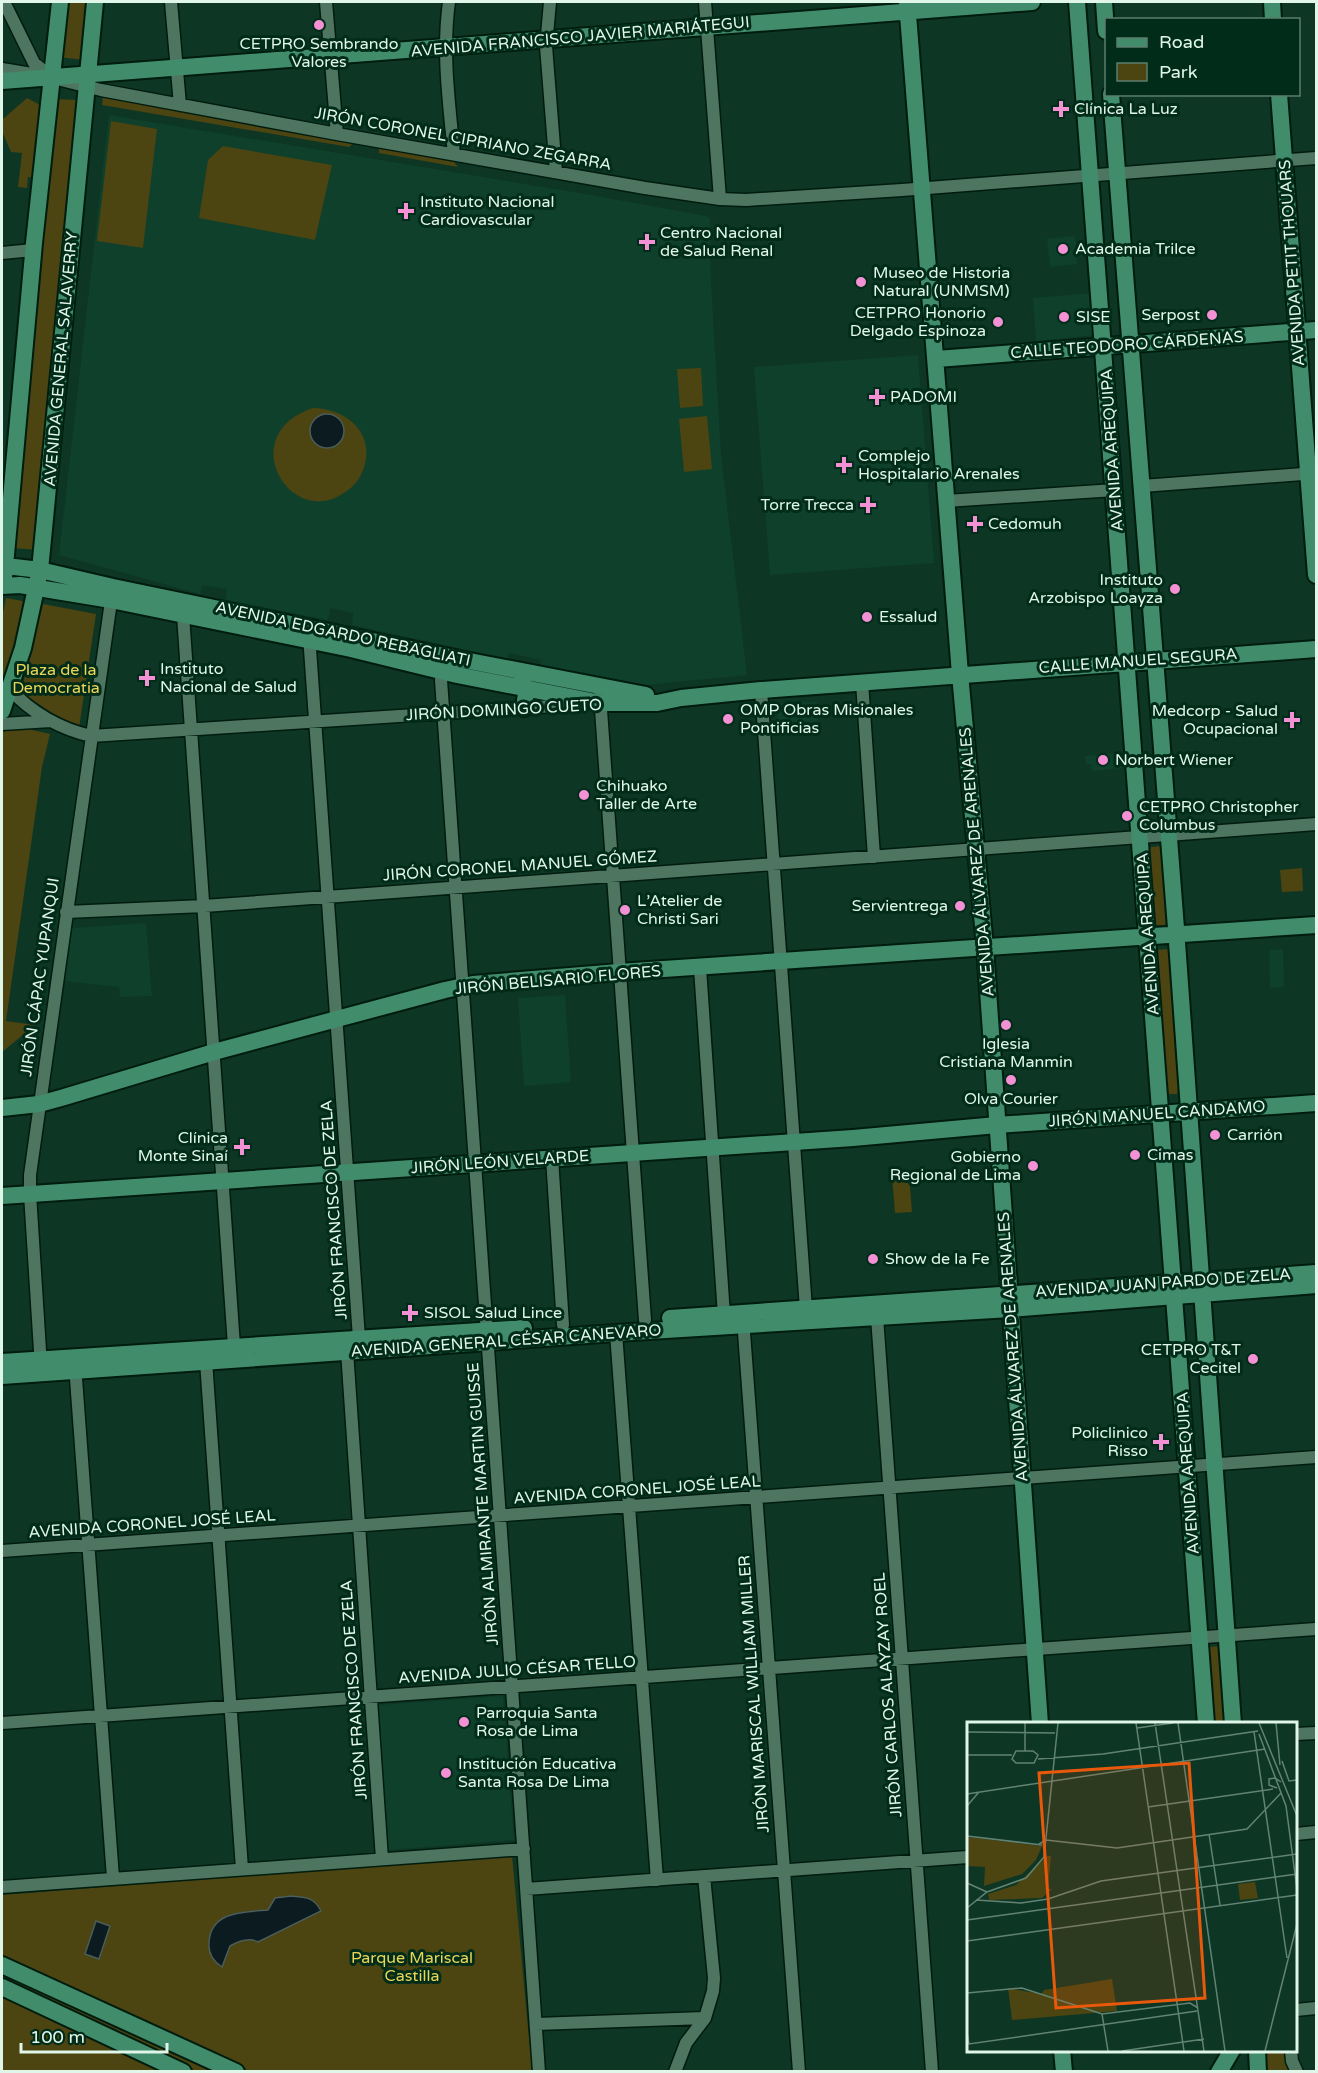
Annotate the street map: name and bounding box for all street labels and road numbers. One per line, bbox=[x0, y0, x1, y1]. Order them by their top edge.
street label: AVENIDA FRANCISCO JAVIER MARIÁTEGUI bbox=[410, 12, 750, 62]
street label: JIRÓN CORONEL CIPRIANO ZEGARRA bbox=[313, 103, 613, 175]
street label: AVENIDA PETIT THOUARS bbox=[1275, 159, 1309, 367]
street label: AVENIDA GENERAL SALAVERRY bbox=[40, 231, 82, 487]
street label: CALLE TEODORO CÁRDENAS bbox=[1010, 327, 1244, 363]
street label: AVENIDA AREQUIPA bbox=[1096, 368, 1128, 532]
street label: AVENIDA EDGARDO REBAGLIATI bbox=[214, 597, 472, 671]
street label: CALLE MANUEL SEGURA bbox=[1038, 644, 1238, 678]
street label: JIRÓN DOMINGO CUETO bbox=[405, 695, 603, 725]
street label: AVENIDA ÁLVAREZ DE ARENALES bbox=[955, 726, 999, 998]
street label: JIRÓN CORONEL MANUEL GÓMEZ bbox=[382, 846, 658, 886]
street label: AVENIDA AREQUIPA bbox=[1132, 852, 1164, 1016]
street label: JIRÓN CÁPAC YUPANQUI bbox=[16, 876, 64, 1078]
street label: JIRÓN BELISARIO FLORES bbox=[454, 961, 662, 999]
street label: JIRÓN MANUEL CANDAMO bbox=[1048, 1096, 1266, 1132]
street label: JIRÓN FRANCISCO DE ZELA bbox=[316, 1099, 352, 1321]
street label: JIRÓN LEÓN VELARDE bbox=[410, 1146, 590, 1178]
street label: AVENIDA ÁLVAREZ DE ARENALES bbox=[994, 1211, 1032, 1483]
street label: AVENIDA JUAN PARDO DE ZELA bbox=[1035, 1264, 1292, 1302]
street label: AVENIDA GENERAL CÉSAR CANEVARO bbox=[350, 1320, 662, 1362]
street label: JIRÓN ALMIRANTE MARTIN GUISSE bbox=[463, 1362, 503, 1646]
street label: AVENIDA AREQUIPA bbox=[1172, 1391, 1204, 1555]
street label: AVENIDA CORONEL JOSÉ LEAL bbox=[513, 1471, 761, 1509]
street label: AVENIDA CORONEL JOSÉ LEAL bbox=[28, 1505, 276, 1543]
street label: JIRÓN MARISCAL WILLIAM MILLER bbox=[734, 1554, 774, 1834]
street label: JIRÓN CARLOS ALAYZAY ROEL bbox=[869, 1572, 907, 1818]
street label: JIRÓN FRANCISCO DE ZELA bbox=[336, 1579, 372, 1801]
street label: AVENIDA JULIO CÉSAR TELLO bbox=[397, 1652, 637, 1688]

